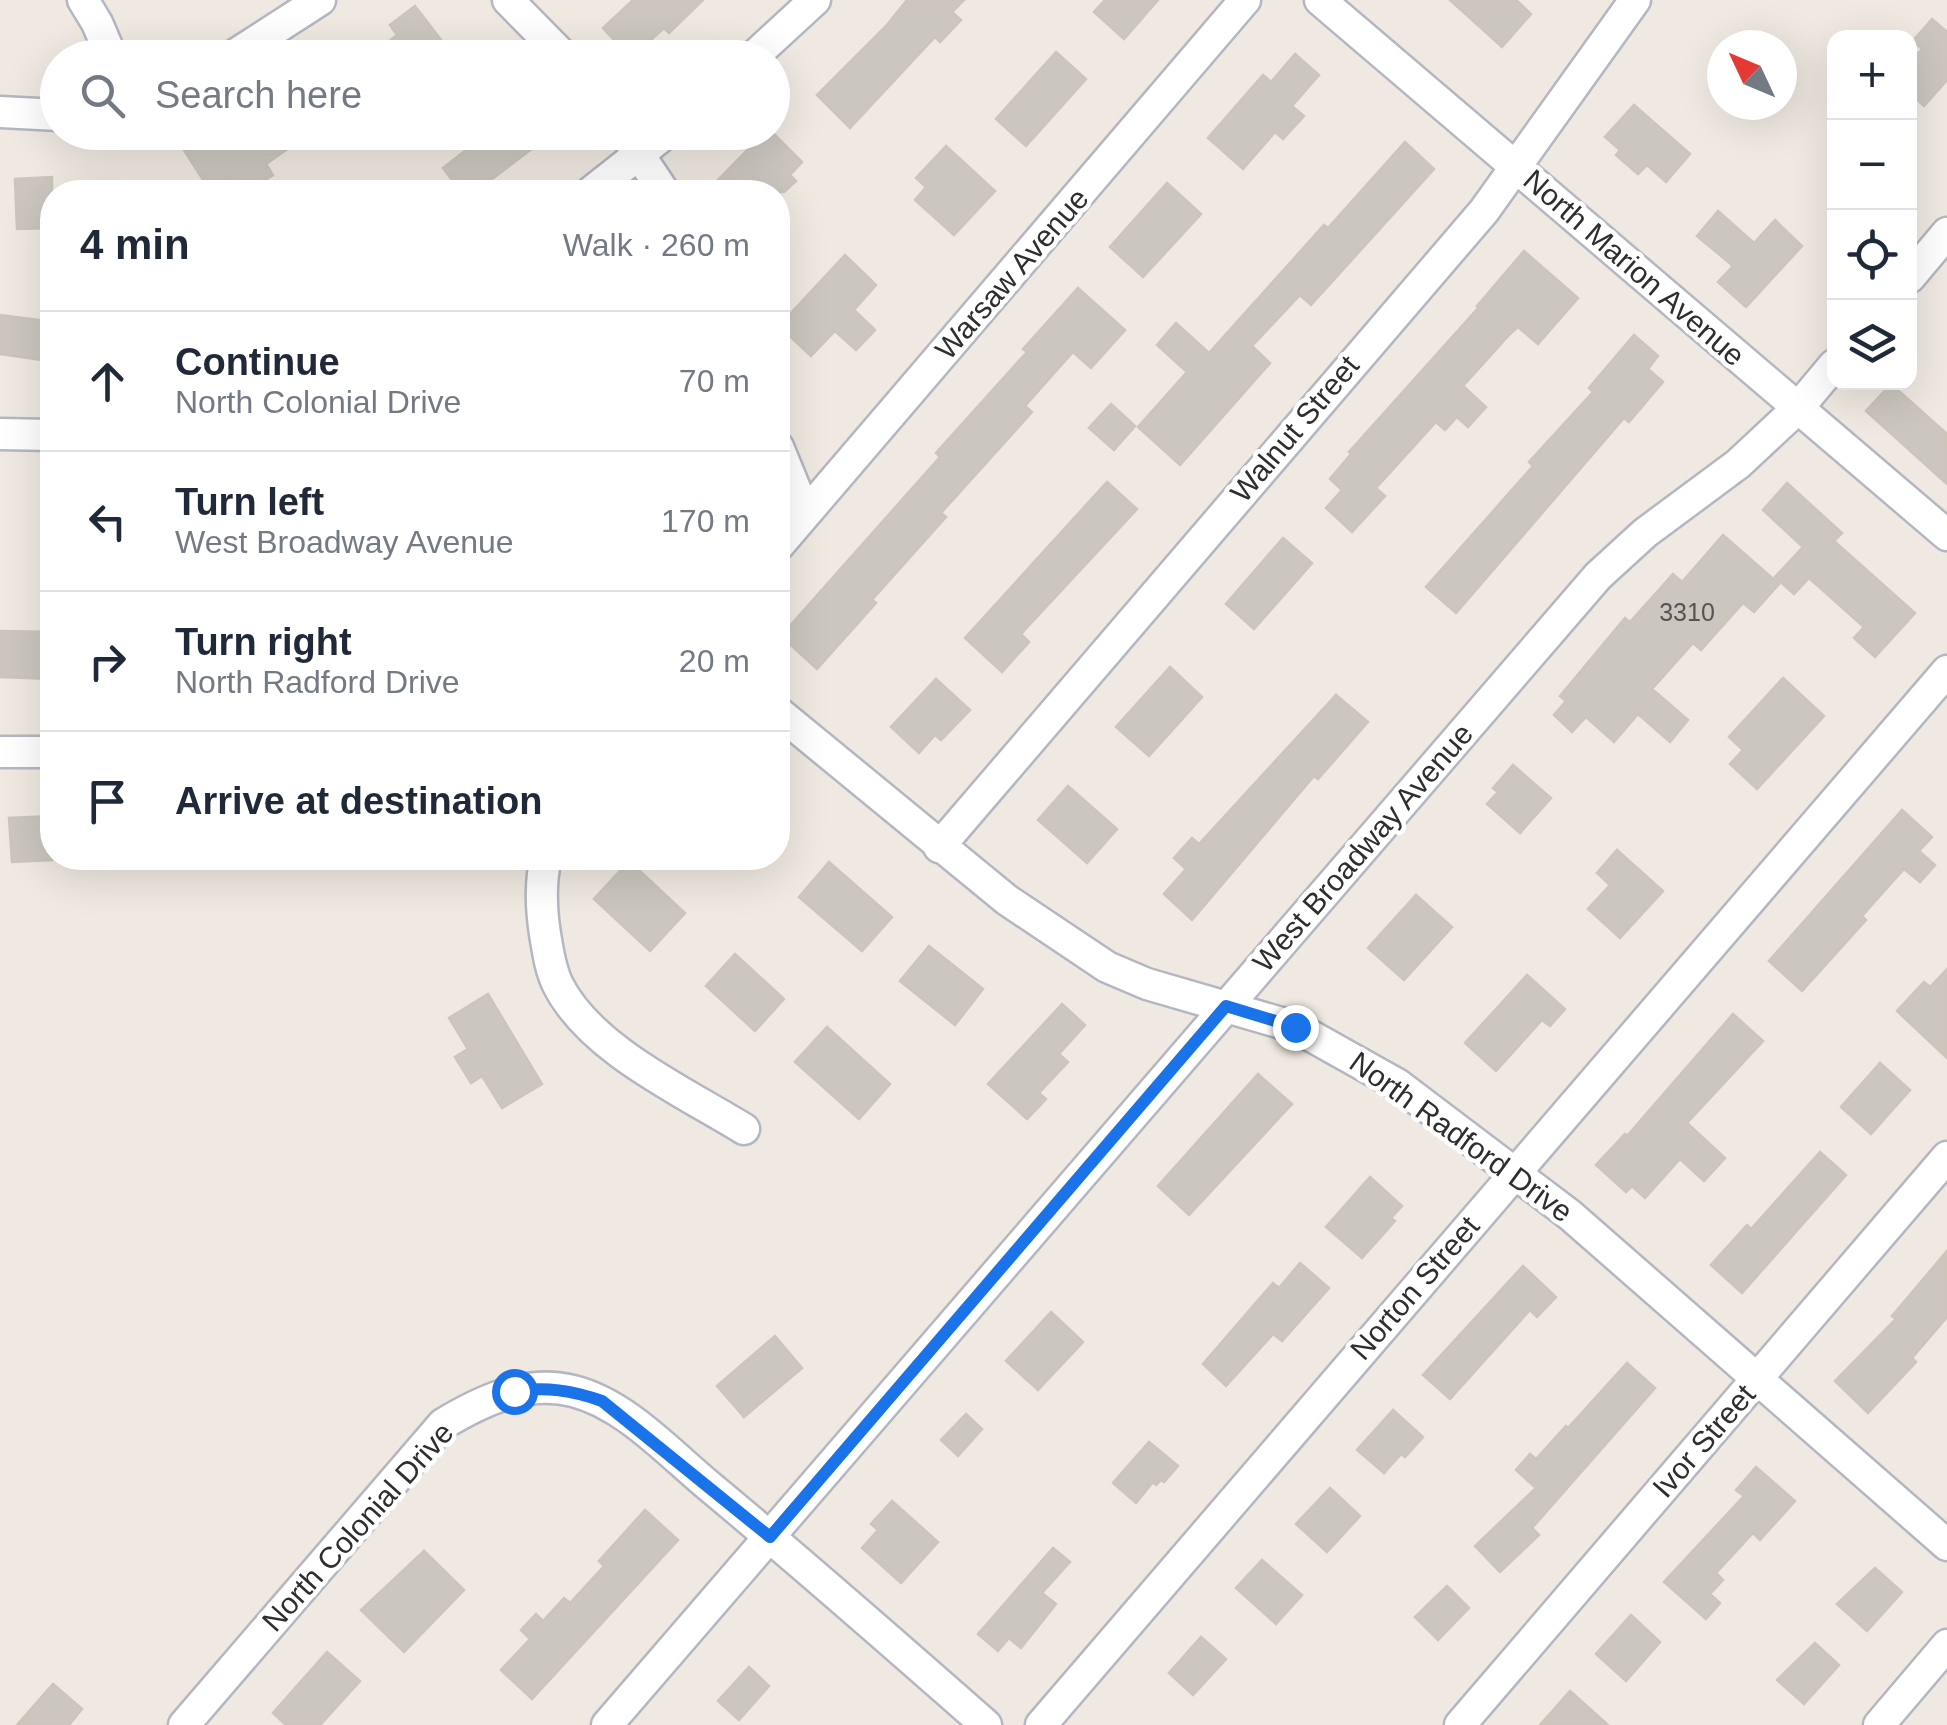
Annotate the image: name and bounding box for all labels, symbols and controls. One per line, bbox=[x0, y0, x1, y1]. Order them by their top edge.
north arrow bbox=[1707, 30, 1797, 120]
map controls bbox=[1827, 30, 1917, 390]
button: + bbox=[1827, 30, 1917, 120]
search box bbox=[40, 40, 790, 150]
icon: search bbox=[75, 68, 130, 123]
text: Search here bbox=[155, 74, 362, 116]
button: − bbox=[1827, 120, 1917, 210]
street label: North Marion Avenue bbox=[1517, 163, 1751, 372]
street label: Warsaw Avenue bbox=[929, 182, 1095, 366]
button: locate bbox=[1827, 210, 1917, 300]
text: 4 min bbox=[80, 221, 190, 268]
text: Walk · 260 m bbox=[563, 227, 750, 263]
button: layers bbox=[1827, 300, 1917, 390]
text: Continue bbox=[175, 341, 340, 383]
street label: Walnut Street bbox=[1224, 348, 1366, 508]
icon: ahead bbox=[80, 354, 135, 409]
text: 70 m bbox=[679, 363, 750, 399]
text: North Colonial Drive bbox=[175, 384, 461, 420]
text: Turn left bbox=[175, 481, 324, 523]
icon: left bbox=[80, 494, 135, 549]
text: 170 m bbox=[661, 503, 750, 539]
text: West Broadway Avenue bbox=[175, 524, 514, 560]
house number: 3310 bbox=[1659, 598, 1715, 626]
text: Turn right bbox=[175, 621, 352, 663]
icon: right bbox=[80, 634, 135, 689]
text: 20 m bbox=[679, 643, 750, 679]
text: North Radford Drive bbox=[175, 664, 460, 700]
street label: West Broadway Avenue bbox=[1246, 717, 1479, 978]
icon: arrive bbox=[80, 774, 135, 829]
text: Arrive at destination bbox=[175, 780, 542, 822]
route end bbox=[1273, 1005, 1319, 1051]
street label: North Radford Drive bbox=[1344, 1045, 1579, 1228]
street label: Norton Street bbox=[1344, 1209, 1486, 1366]
route start bbox=[492, 1369, 538, 1415]
street label: Ivor Street bbox=[1646, 1377, 1762, 1504]
street label: North Colonial Drive bbox=[256, 1416, 460, 1637]

